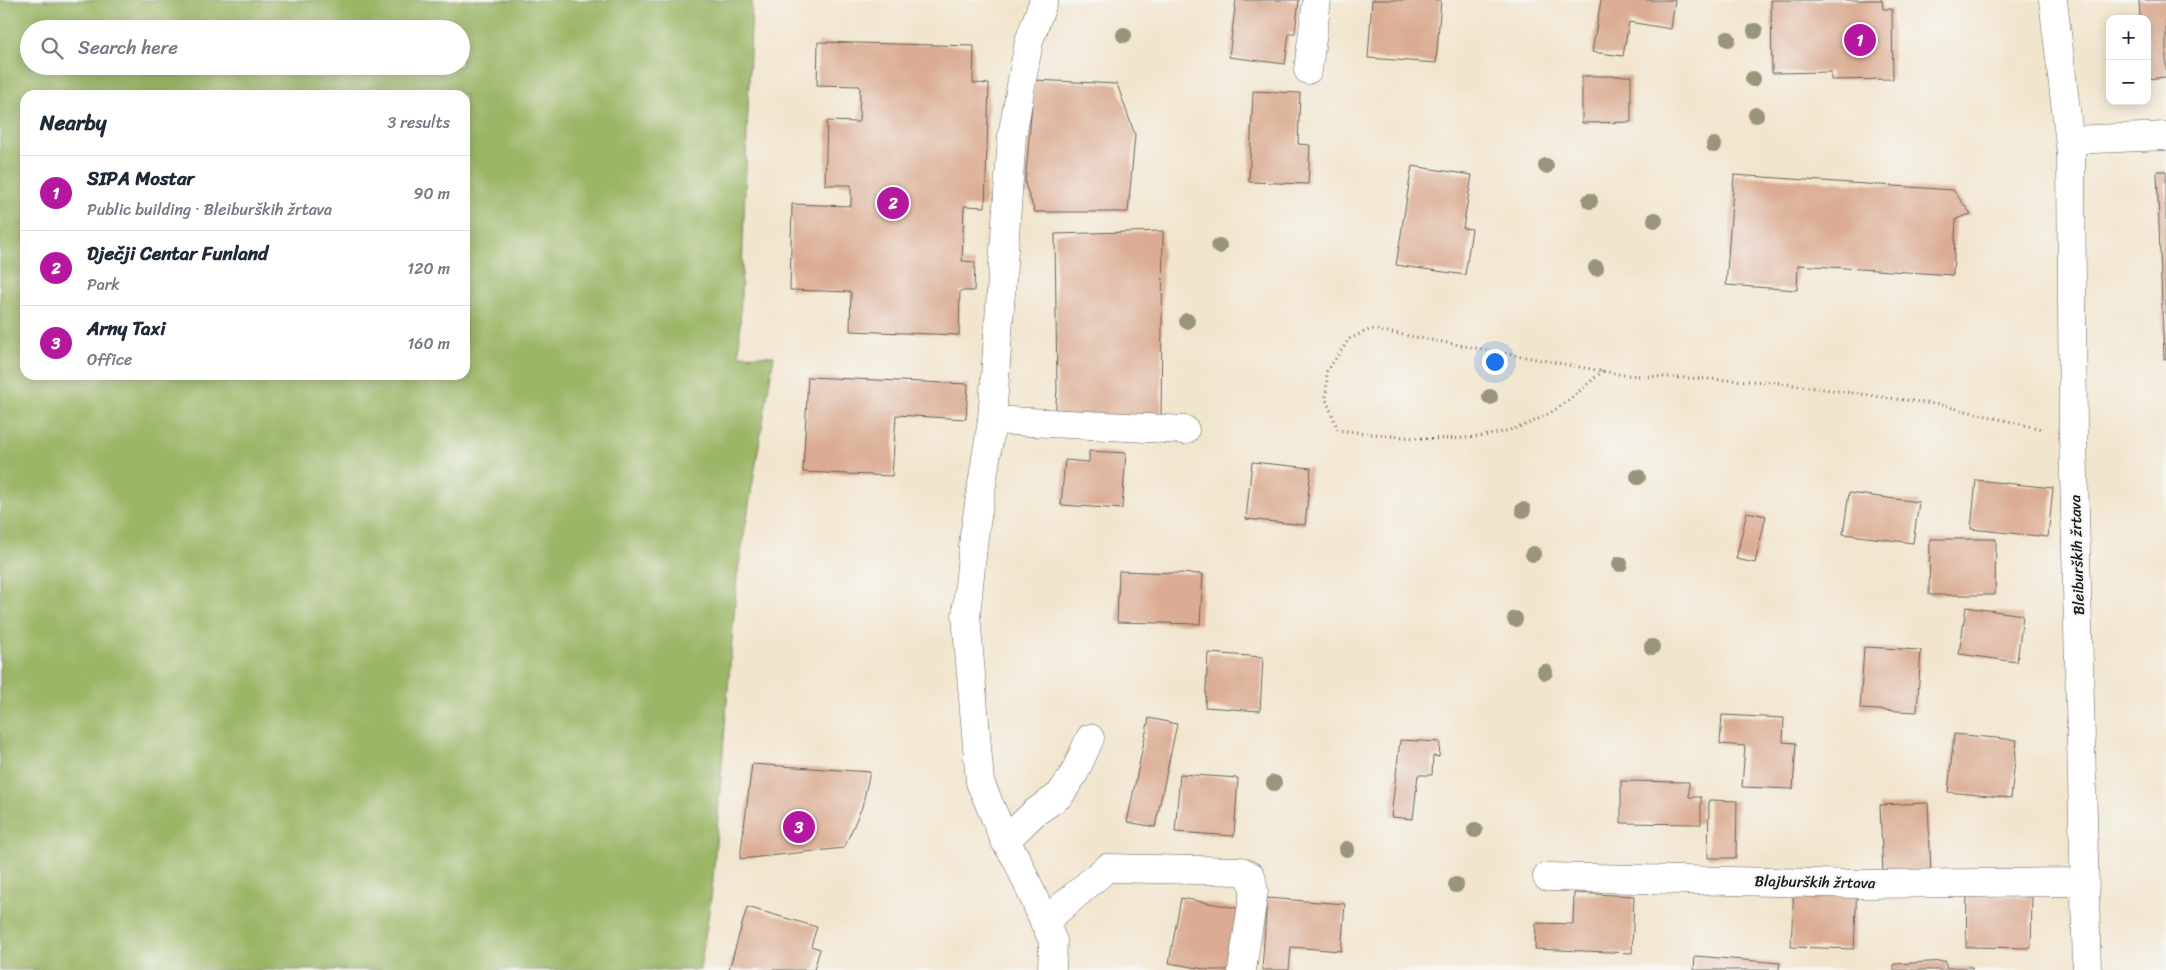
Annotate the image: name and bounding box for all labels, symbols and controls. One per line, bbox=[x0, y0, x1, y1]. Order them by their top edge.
map controls bbox=[2106, 15, 2151, 105]
button: + bbox=[2106, 15, 2151, 60]
search box bbox=[20, 20, 470, 75]
pin: 1 bbox=[1844, 21, 1876, 59]
text: Search here bbox=[78, 31, 178, 64]
icon: search bbox=[38, 34, 66, 62]
button: − bbox=[2106, 60, 2151, 105]
text: Nearby bbox=[40, 104, 106, 142]
text: 3 results bbox=[387, 108, 450, 137]
text: SIPA Mostar bbox=[87, 162, 194, 195]
text: 1 bbox=[53, 179, 59, 208]
text: 90 m bbox=[414, 179, 450, 208]
pin: 2 bbox=[877, 184, 909, 222]
text: Public building · Bleiburških žrtava bbox=[87, 195, 332, 224]
text: Dječji Centar Funland bbox=[87, 237, 268, 270]
text: 2 bbox=[51, 254, 61, 283]
text: 120 m bbox=[407, 254, 450, 283]
text: Park bbox=[87, 270, 120, 299]
text: Arny Taxi bbox=[87, 312, 166, 345]
text: 3 bbox=[52, 329, 60, 358]
text: 160 m bbox=[407, 329, 450, 358]
text: Office bbox=[87, 345, 132, 374]
your location bbox=[1482, 349, 1508, 375]
street label: Bleiburških žrtava bbox=[2062, 494, 2092, 616]
pin: 3 bbox=[783, 808, 815, 846]
street label: Blajburških žrtava bbox=[1754, 868, 1876, 896]

